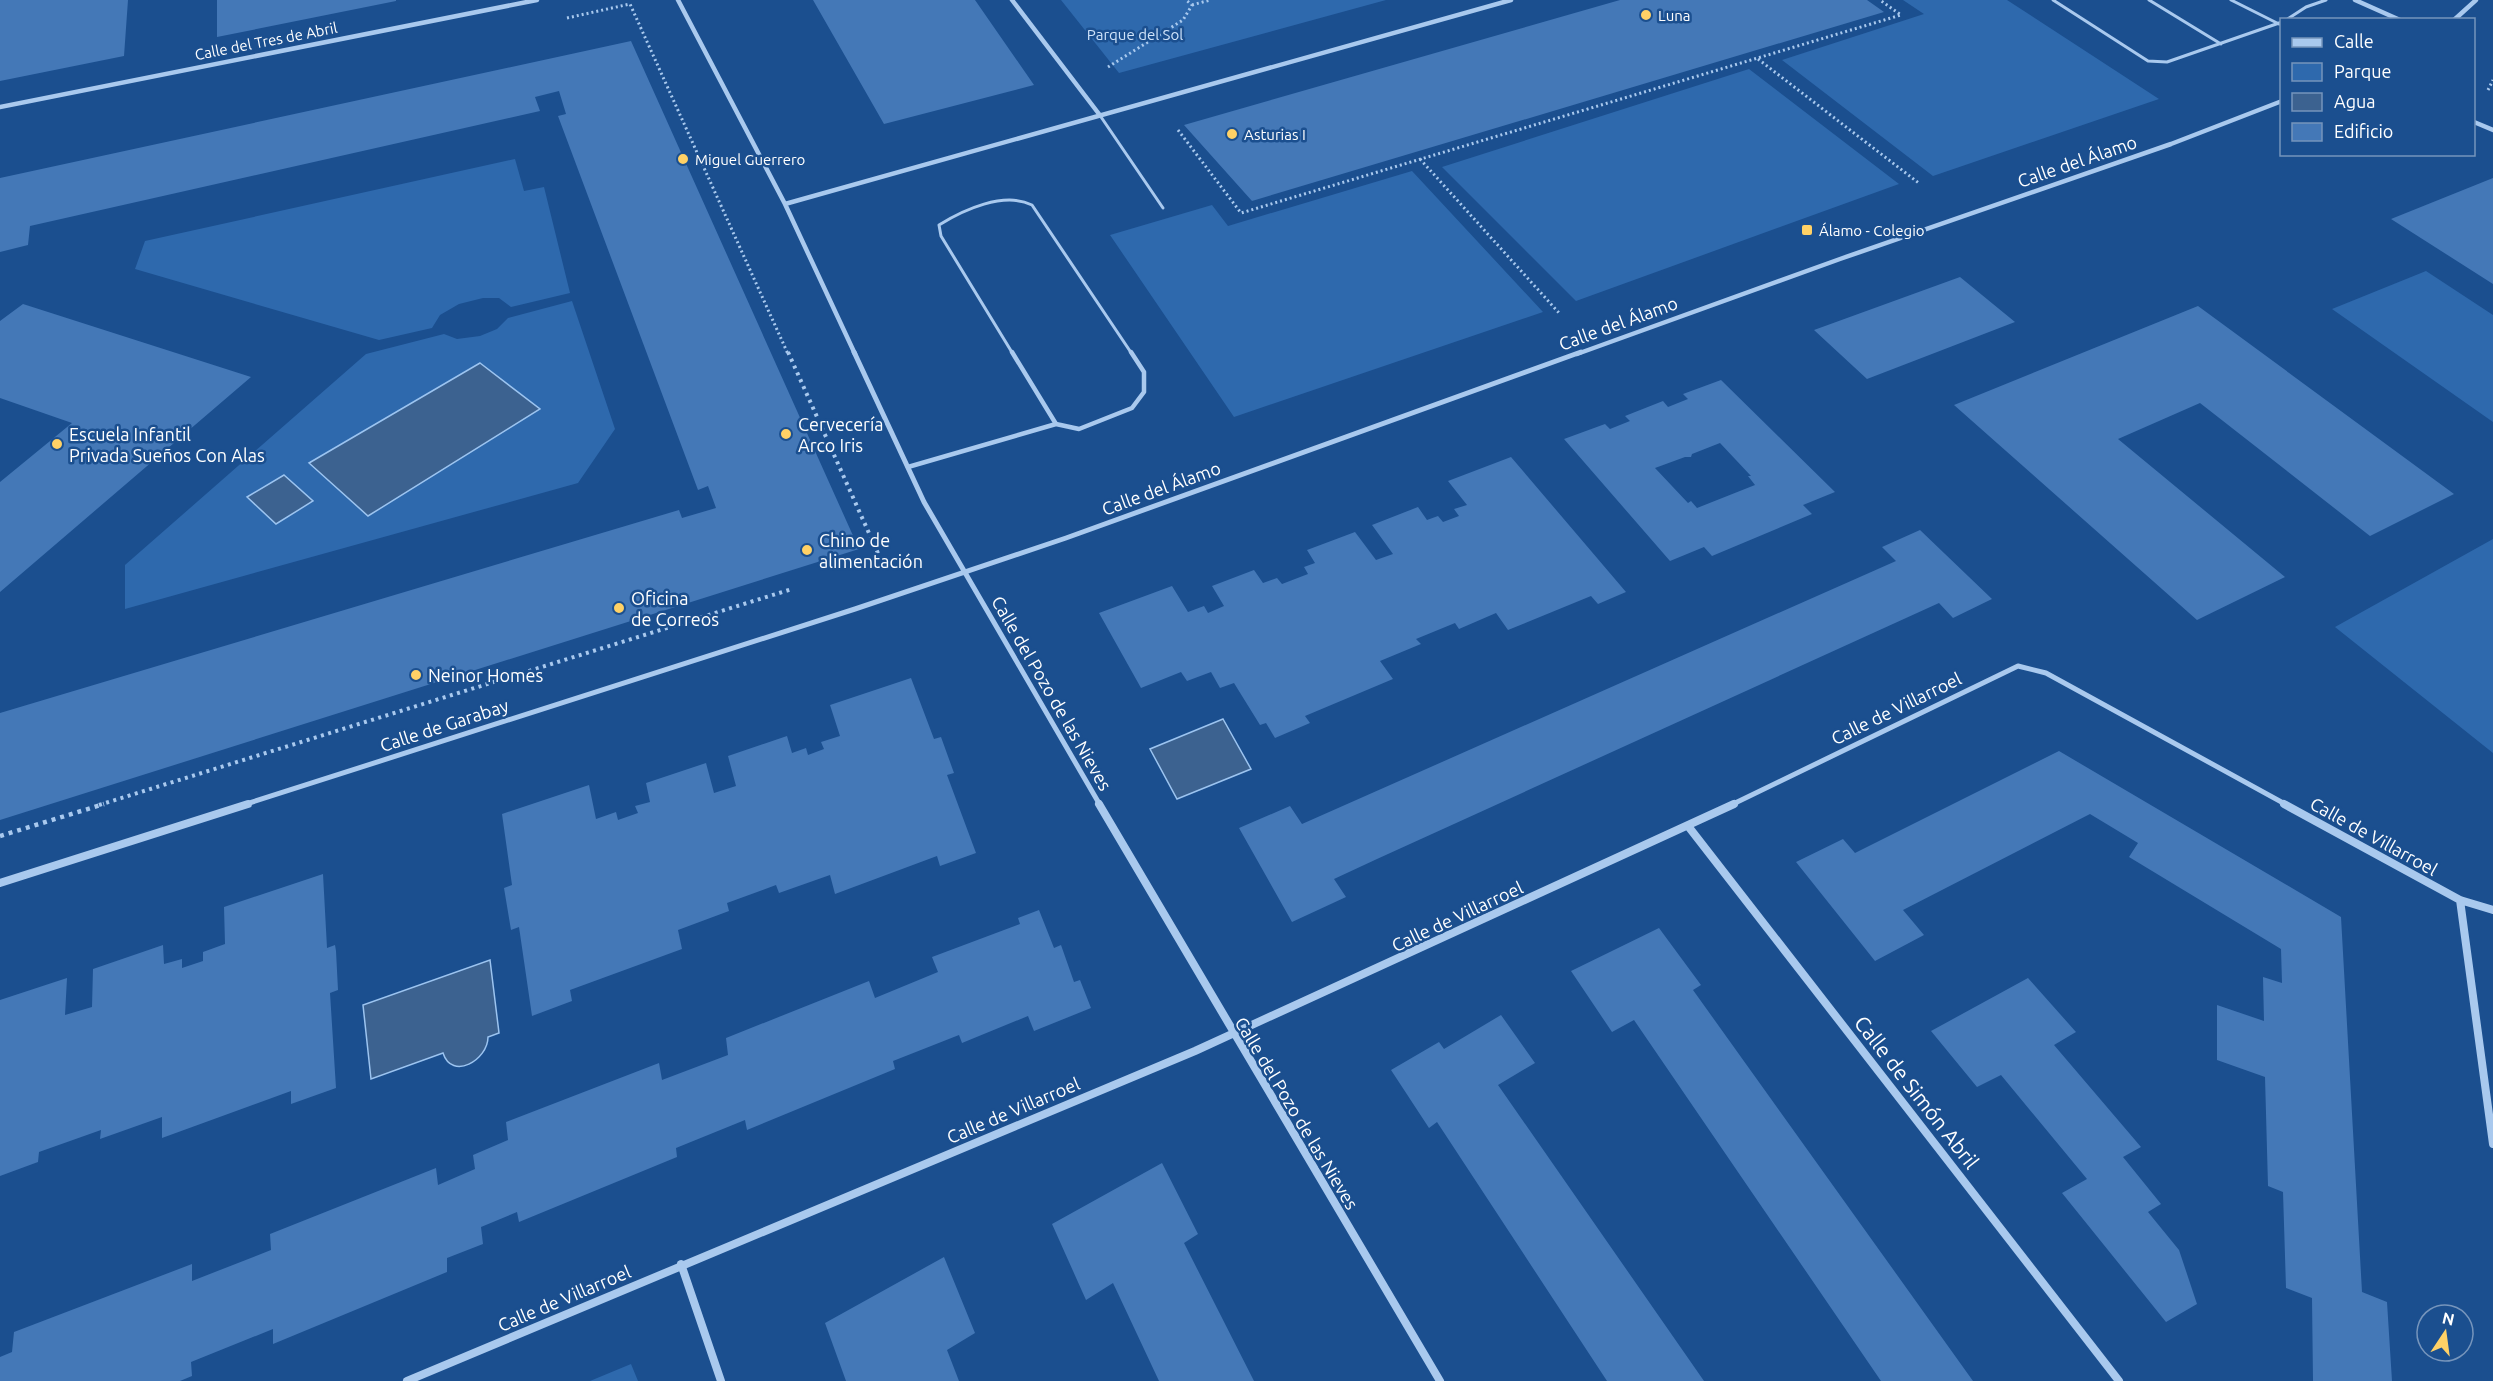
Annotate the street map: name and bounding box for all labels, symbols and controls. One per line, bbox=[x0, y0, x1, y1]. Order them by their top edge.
place label: Luna bbox=[1658, 7, 1690, 24]
marker: Luna bbox=[1639, 8, 1653, 22]
legend bbox=[2280, 18, 2475, 156]
street label: Calle del Tres de Abril bbox=[193, 19, 339, 63]
park label: Parque del Sol bbox=[1087, 26, 1183, 43]
text: Calle bbox=[2334, 31, 2374, 51]
text: Parque bbox=[2334, 61, 2391, 81]
text: Agua bbox=[2334, 91, 2376, 111]
text: Edificio bbox=[2334, 121, 2393, 141]
place label: Asturias I bbox=[1244, 126, 1306, 143]
marker: Asturias I bbox=[1225, 127, 1239, 141]
street label: Calle del Álamo bbox=[2014, 130, 2139, 191]
place label: Miguel Guerrero bbox=[695, 151, 805, 168]
marker: Miguel Guerrero bbox=[676, 152, 690, 166]
place label: Álamo - Colegio bbox=[1819, 222, 1925, 239]
marker: Álamo - Colegio bbox=[1800, 223, 1814, 237]
street label: Calle del Álamo bbox=[1556, 291, 1680, 354]
place label: Cervecería Arco Iris bbox=[798, 414, 884, 455]
place label: Escuela Infantil Privada Sueños Con Alas bbox=[69, 424, 265, 465]
marker: Cervecería Arco Iris bbox=[779, 427, 793, 441]
marker: Escuela Infantil Privada Sueños Con Alas bbox=[50, 437, 64, 451]
street label: Calle del Álamo bbox=[1099, 456, 1223, 519]
place label: Chino de alimentación bbox=[819, 530, 923, 571]
marker: Chino de alimentación bbox=[800, 543, 814, 557]
place label: Oficina de Correos bbox=[631, 588, 719, 629]
street label: Calle del Pozo de las Nieves bbox=[988, 592, 1116, 794]
marker: Oficina de Correos bbox=[612, 601, 626, 615]
place label: Neinor Homes bbox=[428, 665, 543, 685]
marker: Neinor Homes bbox=[409, 668, 423, 682]
street label: Calle de Villarroel bbox=[1828, 668, 1965, 748]
street label: Calle de Garabay bbox=[377, 695, 511, 755]
street label: Calle de Villarroel bbox=[2307, 793, 2441, 879]
street label: Calle de Villarroel bbox=[1388, 877, 1526, 955]
street label: Calle de Simón Abril bbox=[1850, 1011, 1984, 1173]
street label: Calle del Pozo de las Nieves bbox=[1232, 1013, 1363, 1213]
street label: Calle de Villarroel bbox=[944, 1073, 1083, 1147]
street label: Calle de Villarroel bbox=[495, 1261, 634, 1335]
north arrow bbox=[2415, 1303, 2475, 1363]
text: N bbox=[2441, 1308, 2456, 1328]

